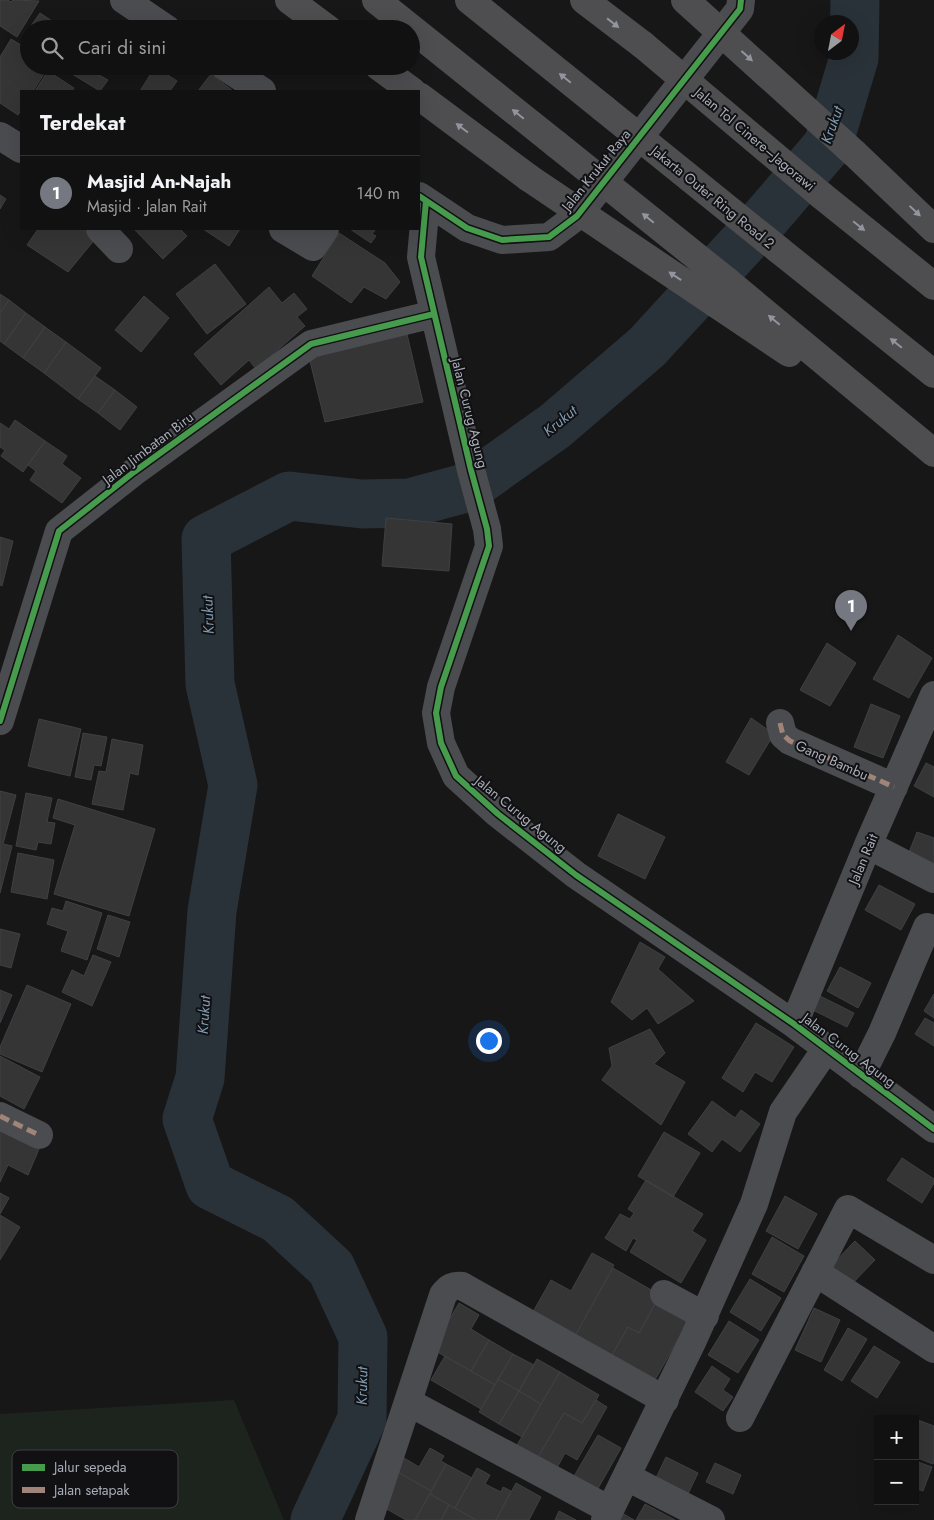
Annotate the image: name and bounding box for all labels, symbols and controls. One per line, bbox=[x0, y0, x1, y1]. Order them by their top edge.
north arrow bbox=[814, 15, 859, 60]
one-way arrow bbox=[607, 17, 620, 28]
search box bbox=[20, 20, 420, 75]
icon: search bbox=[38, 34, 66, 62]
text: Cari di sini bbox=[78, 34, 166, 61]
one-way arrow bbox=[741, 50, 753, 62]
one-way arrow bbox=[559, 72, 572, 83]
street label: Jalan Tol Cinere–Jagorawi bbox=[689, 81, 820, 196]
water label: Krukut bbox=[815, 102, 849, 147]
text: Terdekat bbox=[40, 108, 125, 138]
one-way arrow bbox=[511, 109, 525, 119]
one-way arrow bbox=[456, 123, 469, 134]
street label: Jalan Krukut Raya bbox=[556, 125, 635, 217]
street label: Jakarta Outer Ring Road 2 bbox=[646, 140, 779, 253]
text: Masjid An-Najah bbox=[87, 168, 231, 195]
text: 1 bbox=[52, 182, 60, 205]
text: 140 m bbox=[357, 182, 400, 205]
text: Masjid · Jalan Rait bbox=[87, 195, 207, 218]
one-way arrow bbox=[908, 204, 920, 216]
one-way arrow bbox=[641, 213, 655, 223]
one-way arrow bbox=[852, 220, 865, 231]
one-way arrow bbox=[668, 272, 682, 281]
one-way arrow bbox=[767, 315, 780, 326]
one-way arrow bbox=[890, 338, 903, 349]
street label: Jalan Curug Agung bbox=[446, 354, 493, 470]
water label: Krukut bbox=[538, 399, 583, 442]
street label: Jalan Jimbatan Biru bbox=[97, 407, 198, 490]
pin: 1 bbox=[835, 590, 867, 631]
water label: Krukut bbox=[196, 594, 220, 634]
street label: Gang Bambu bbox=[792, 735, 872, 785]
street label: Jalan Curug Agung bbox=[469, 769, 571, 857]
street label: Jalan Rait bbox=[843, 830, 883, 889]
water label: Krukut bbox=[192, 994, 216, 1035]
street label: Jalan Curug Agung bbox=[796, 1007, 900, 1092]
your location bbox=[476, 1028, 502, 1054]
water label: Krukut bbox=[351, 1365, 373, 1405]
map controls bbox=[874, 1415, 919, 1505]
button: + bbox=[874, 1415, 919, 1460]
legend bbox=[12, 1450, 178, 1508]
text: Jalur sepeda bbox=[52, 1457, 126, 1477]
button: − bbox=[874, 1460, 919, 1505]
text: Jalan setapak bbox=[52, 1480, 130, 1500]

